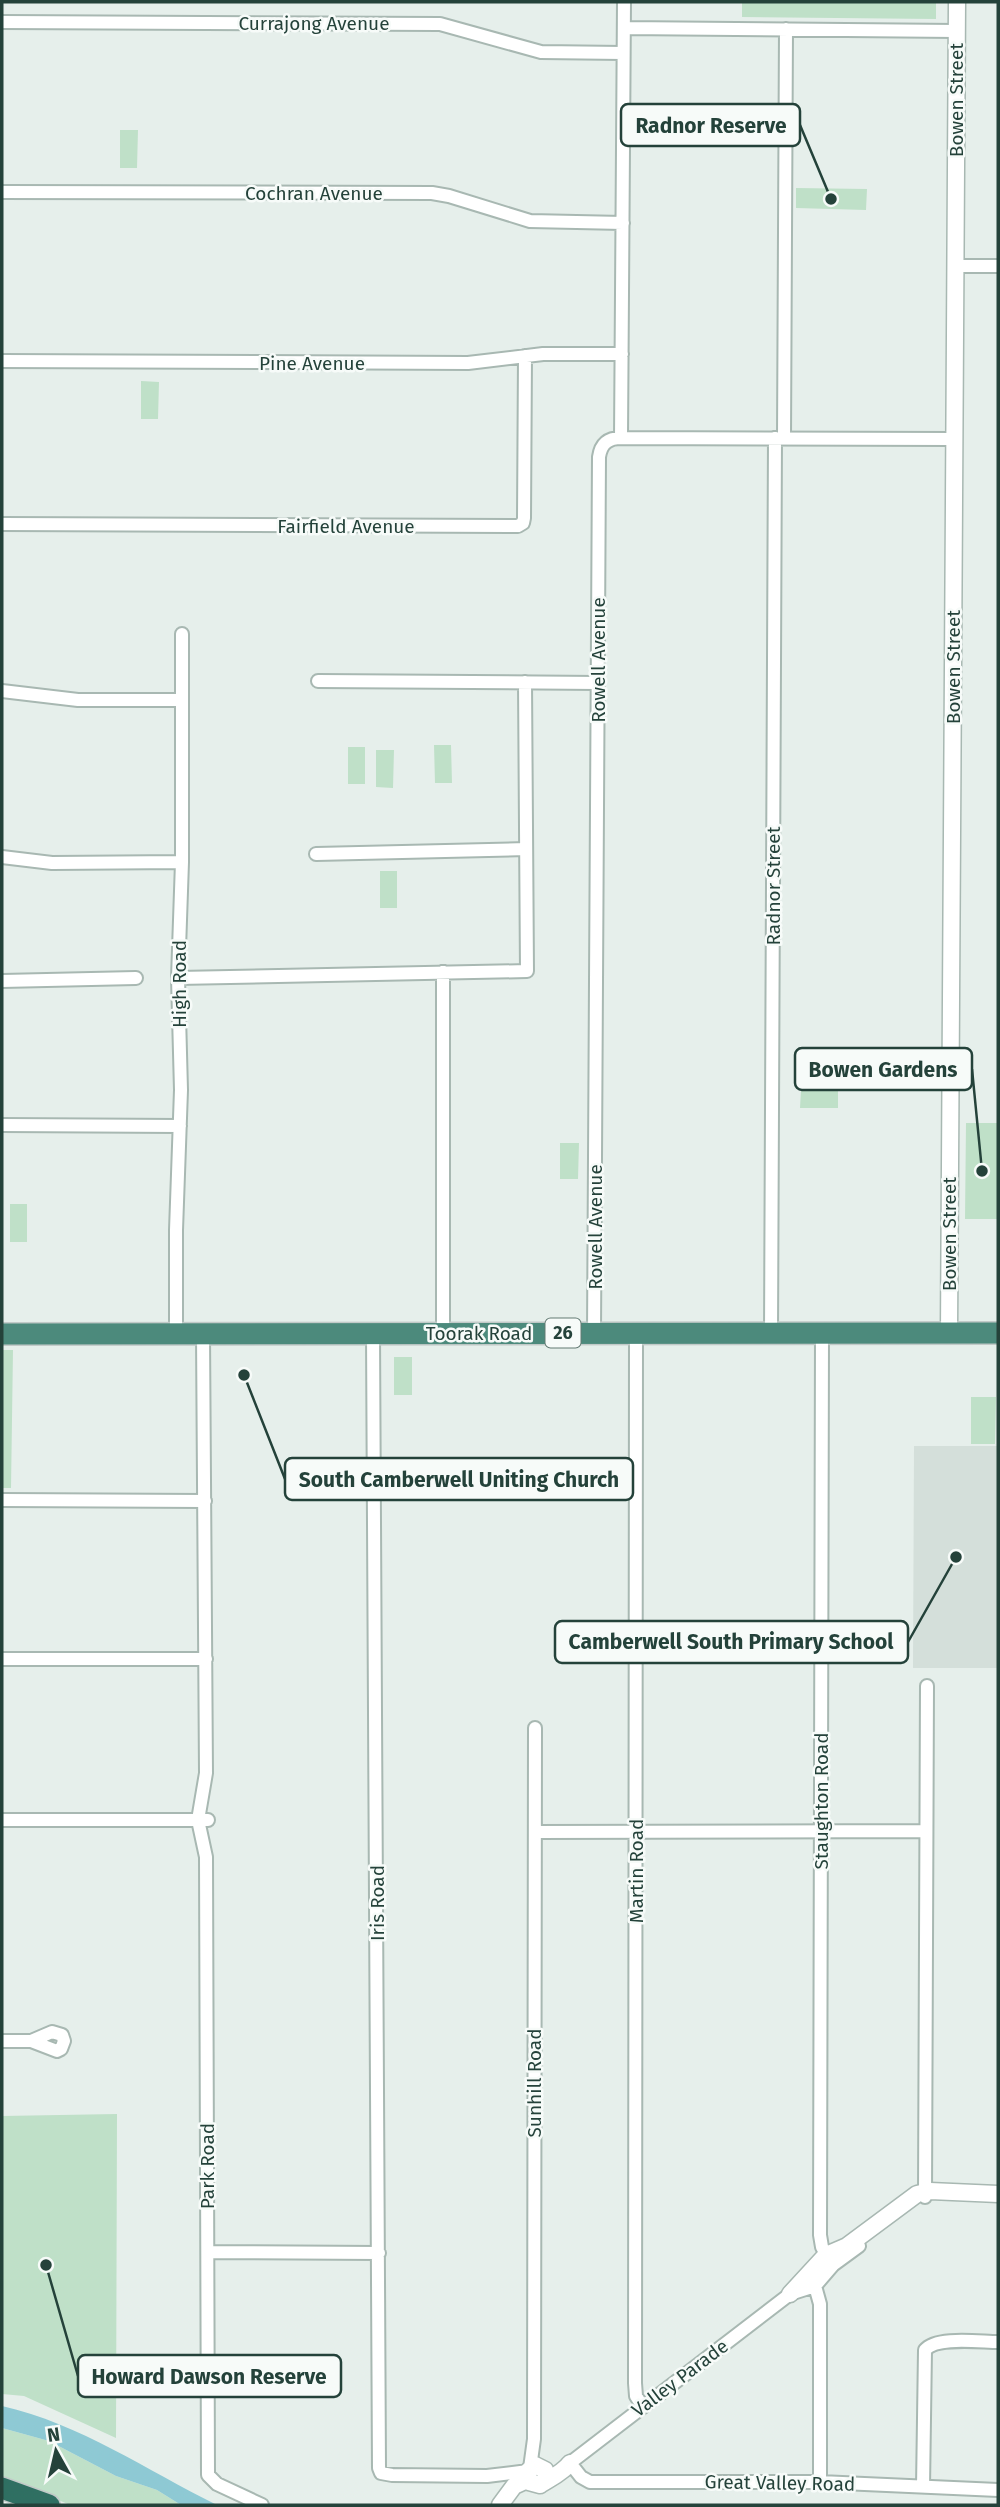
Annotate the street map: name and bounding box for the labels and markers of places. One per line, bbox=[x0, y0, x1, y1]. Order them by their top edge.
callout: Radnor Reserve bbox=[621, 104, 800, 146]
callout: Bowen Gardens bbox=[795, 1048, 972, 1090]
callout: South Camberwell Uniting Church bbox=[285, 1458, 633, 1500]
callout: Camberwell South Primary School bbox=[555, 1621, 908, 1663]
callout: Howard Dawson Reserve bbox=[78, 2355, 341, 2397]

